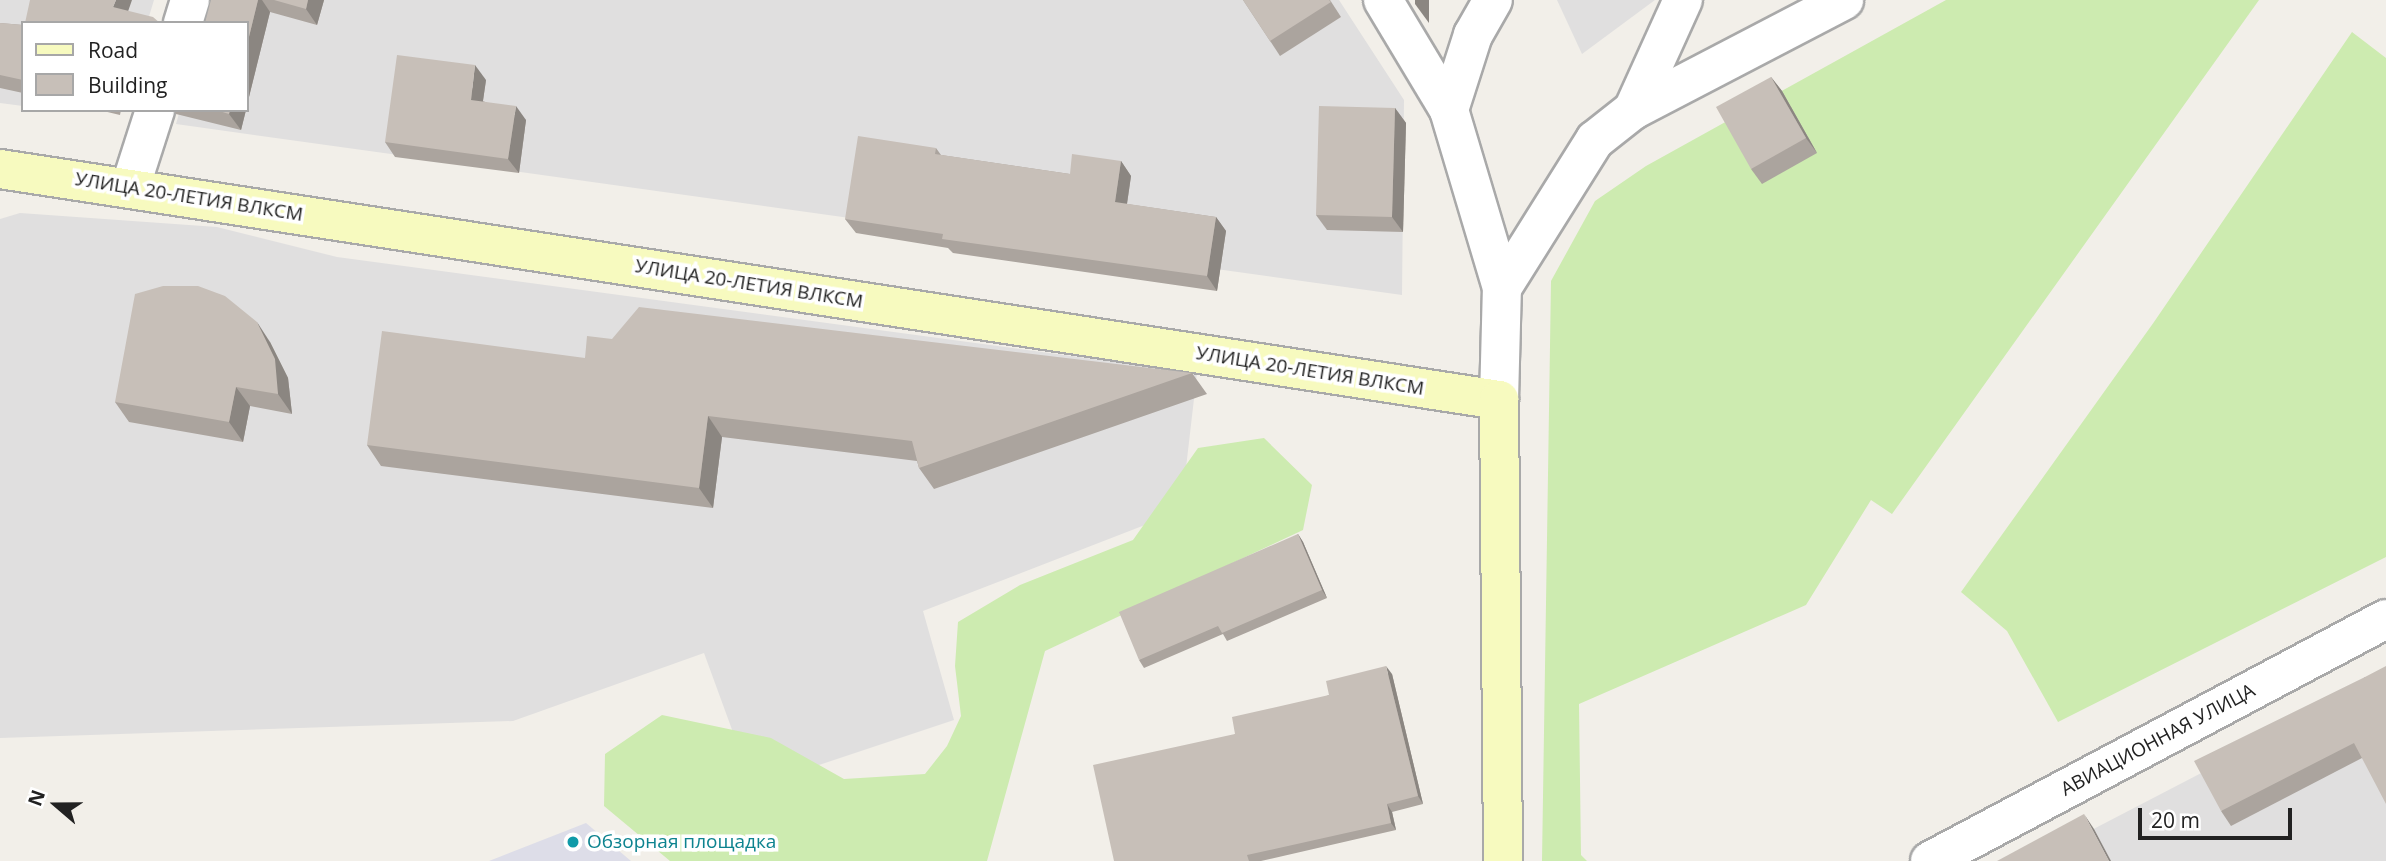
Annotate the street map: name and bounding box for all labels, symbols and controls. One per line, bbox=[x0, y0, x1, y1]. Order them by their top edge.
legend bbox=[21, 21, 248, 112]
text: Road bbox=[88, 36, 138, 64]
text: Building bbox=[88, 71, 167, 99]
street label: УЛИЦА 20-ЛЕТИЯ ВЛКСМ bbox=[73, 168, 305, 226]
street label: УЛИЦА 20-ЛЕТИЯ ВЛКСМ bbox=[633, 255, 865, 313]
street label: УЛИЦА 20-ЛЕТИЯ ВЛКСМ bbox=[1194, 342, 1426, 400]
street label: АВИАЦИОННАЯ УЛИЦА bbox=[2057, 679, 2259, 801]
north arrow bbox=[21, 770, 91, 840]
text: N bbox=[21, 786, 51, 810]
scale bar bbox=[2141, 794, 2295, 838]
text: 20 m bbox=[2151, 806, 2200, 834]
place label: Обзорная площадка bbox=[587, 831, 776, 853]
marker: Обзорная площадка bbox=[565, 834, 581, 850]

